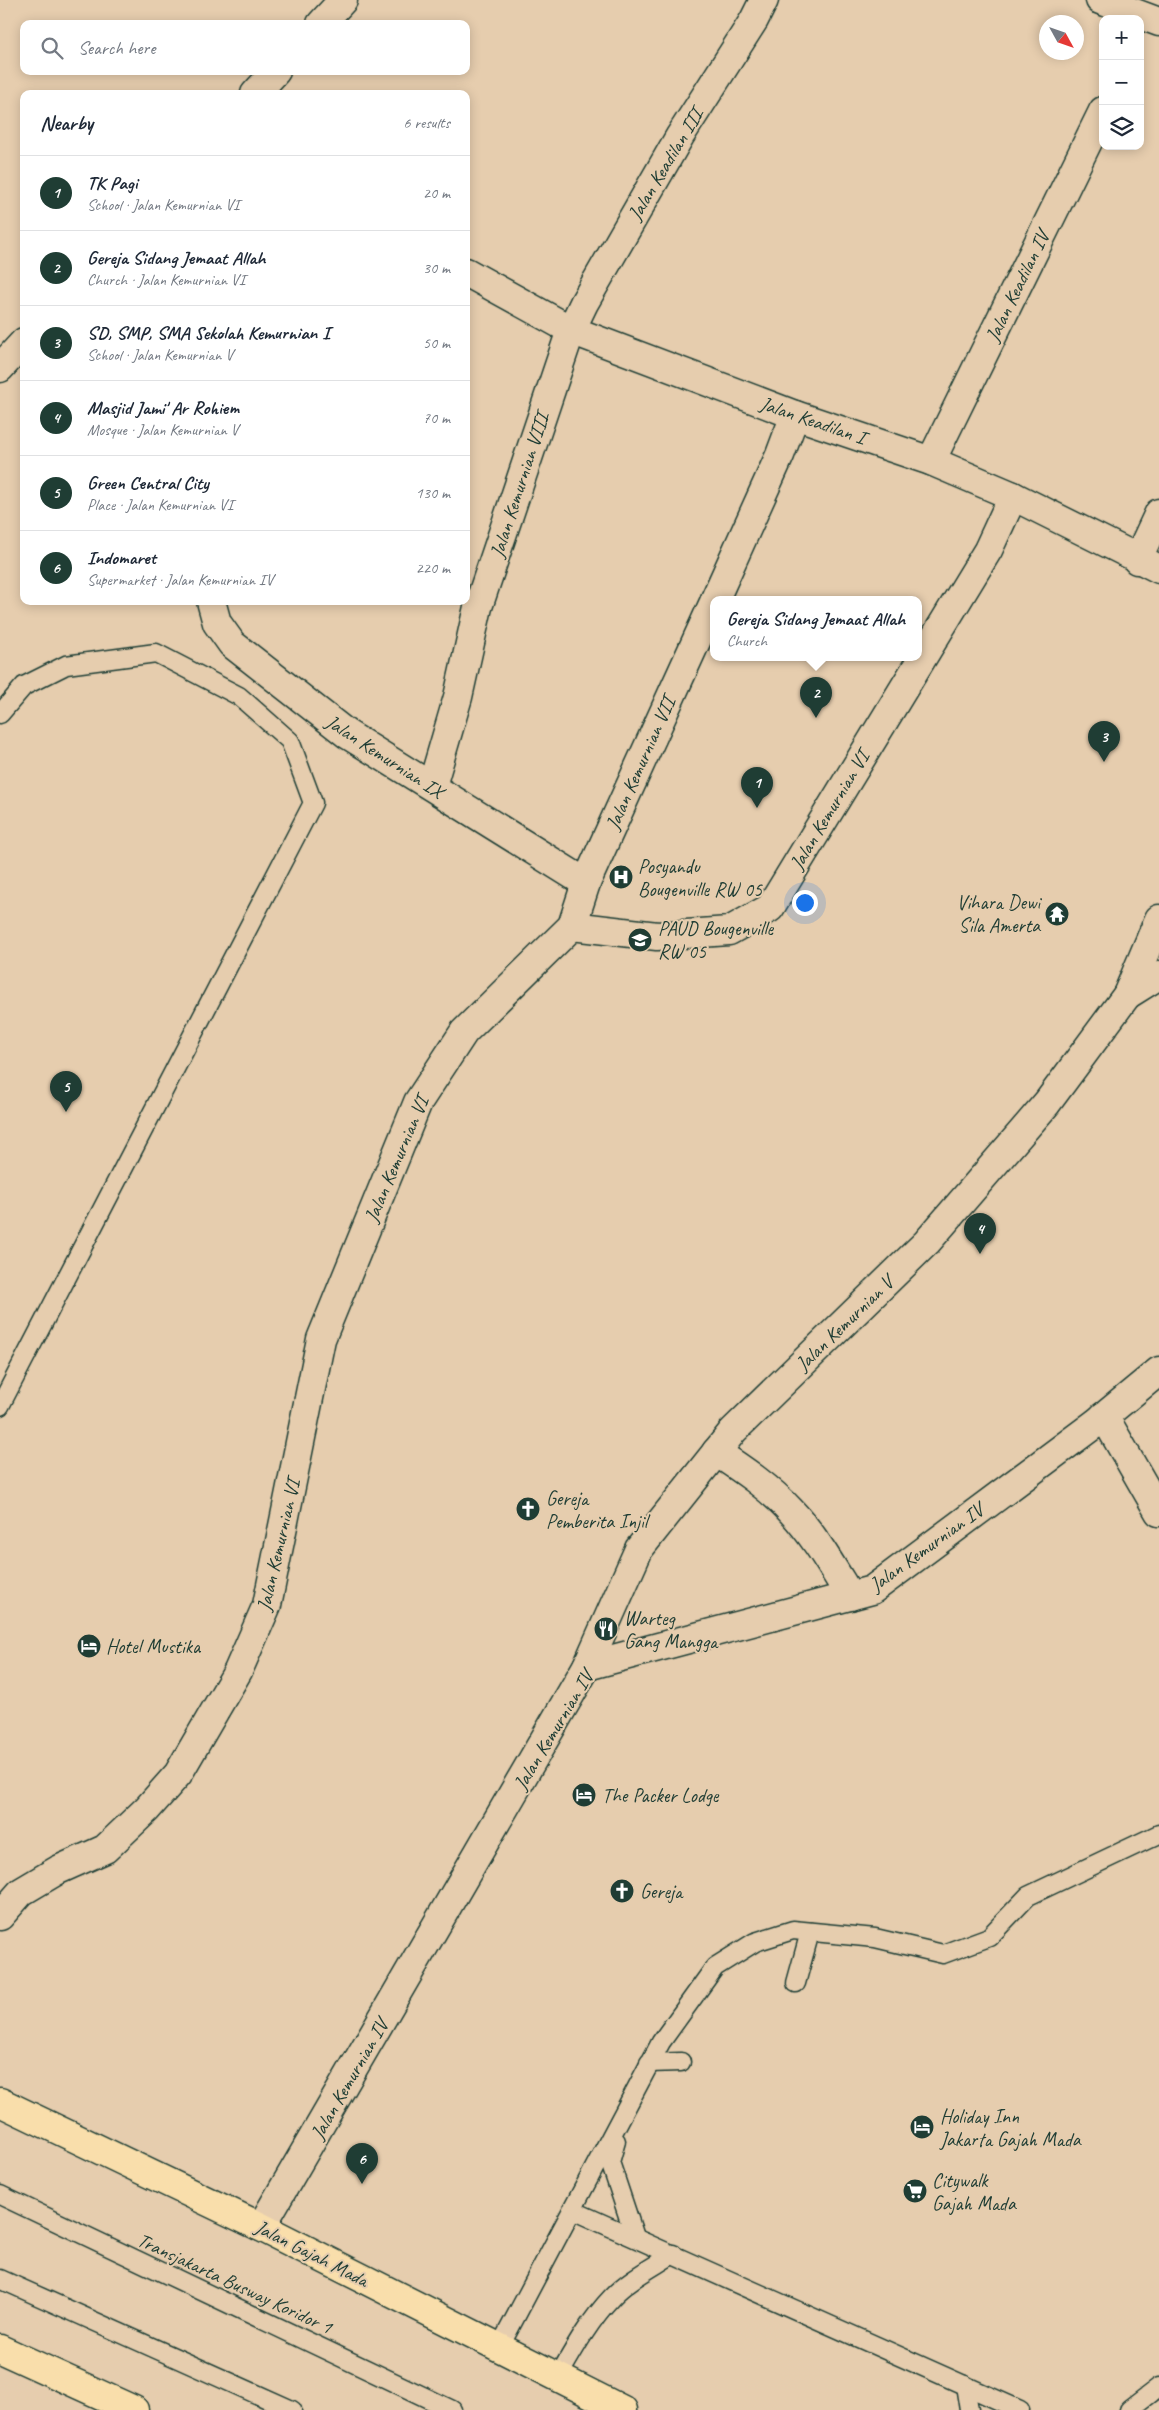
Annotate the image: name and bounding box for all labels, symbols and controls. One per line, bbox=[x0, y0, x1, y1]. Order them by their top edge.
north arrow bbox=[1039, 15, 1084, 60]
map controls bbox=[1099, 15, 1144, 150]
button: + bbox=[1099, 15, 1144, 60]
search box bbox=[20, 20, 470, 75]
icon: search bbox=[38, 34, 66, 62]
text: Search here bbox=[78, 36, 155, 60]
button: − bbox=[1099, 60, 1144, 105]
street label: Jalan Keadilan III bbox=[622, 100, 711, 225]
button: layers bbox=[1099, 105, 1144, 150]
text: Nearby bbox=[40, 110, 93, 136]
text: 6 results bbox=[403, 113, 450, 133]
text: TK Pagi bbox=[87, 171, 137, 195]
text: 1 bbox=[52, 183, 60, 203]
text: 20 m bbox=[423, 183, 450, 203]
text: School · Jalan Kemurnian VI bbox=[87, 195, 239, 215]
street label: Jalan Keadilan IV bbox=[980, 223, 1057, 346]
text: Gereja Sidang Jemaat Allah bbox=[87, 246, 265, 270]
text: 2 bbox=[52, 258, 60, 278]
text: 30 m bbox=[423, 258, 450, 278]
text: Church · Jalan Kemurnian VI bbox=[87, 270, 245, 290]
text: SD, SMP, SMA Sekolah Kemurnian I bbox=[87, 321, 330, 345]
text: 3 bbox=[52, 333, 60, 353]
text: 50 m bbox=[423, 333, 450, 353]
text: School · Jalan Kemurnian V bbox=[87, 345, 233, 365]
street label: Jalan Keadilan I bbox=[756, 391, 873, 452]
text: Masjid Jami' Ar Rohiem bbox=[87, 396, 239, 420]
street label: Jalan Kemurnian VIII bbox=[484, 406, 556, 562]
text: 4 bbox=[52, 408, 60, 428]
text: 70 m bbox=[423, 408, 450, 428]
text: Mosque · Jalan Kemurnian V bbox=[87, 420, 238, 440]
text: Green Central City bbox=[87, 471, 209, 495]
text: 5 bbox=[53, 483, 59, 503]
text: 130 m bbox=[416, 483, 450, 503]
text: Place · Jalan Kemurnian VI bbox=[87, 495, 233, 515]
text: Indomaret bbox=[87, 546, 156, 570]
text: 6 bbox=[52, 558, 60, 578]
text: 220 m bbox=[416, 558, 450, 578]
text: Supermarket · Jalan Kemurnian IV bbox=[87, 570, 273, 590]
popup bbox=[710, 596, 922, 661]
text: Gereja Sidang Jemaat Allah bbox=[727, 607, 905, 631]
text: Church bbox=[727, 631, 767, 651]
pin: 2 bbox=[800, 677, 832, 718]
street label: Jalan Kemurnian VII bbox=[600, 689, 682, 834]
street label: Jalan Kemurnian IX bbox=[320, 709, 451, 806]
pin: 3 bbox=[1088, 721, 1120, 762]
street label: Jalan Kemurnian VI bbox=[784, 742, 877, 875]
pin: 1 bbox=[741, 767, 773, 808]
place label: Posyandu Bougenville RW 05 bbox=[638, 854, 763, 902]
hospital icon: Posyandu Bougenville RW 05 bbox=[608, 864, 634, 890]
your location bbox=[792, 890, 818, 916]
place label: Vihara Dewi Sila Amerta bbox=[957, 890, 1042, 938]
temple icon: Vihara Dewi Sila Amerta bbox=[1044, 901, 1070, 927]
place label: PAUD Bougenville RW 05 bbox=[658, 916, 775, 964]
school or university icon: PAUD Bougenville RW 05 bbox=[627, 927, 653, 953]
pin: 5 bbox=[50, 1071, 82, 1112]
street label: Jalan Kemurnian VI bbox=[358, 1088, 436, 1227]
pin: 4 bbox=[964, 1213, 996, 1254]
street label: Jalan Kemurnian V bbox=[790, 1268, 901, 1377]
street label: Jalan Kemurnian VI bbox=[251, 1472, 307, 1614]
place label: Gereja Pemberita Injil bbox=[546, 1486, 651, 1534]
street label: Jalan Kemurnian IV bbox=[864, 1495, 992, 1598]
church icon: Gereja Pemberita Injil bbox=[515, 1496, 541, 1522]
place label: Warteg Gang Mangga bbox=[624, 1606, 719, 1654]
restaurant icon: Warteg Gang Mangga bbox=[593, 1616, 619, 1642]
hotel icon: Hotel Mustika bbox=[76, 1633, 102, 1659]
place label: Hotel Mustika bbox=[106, 1634, 202, 1659]
street label: Jalan Kemurnian IV bbox=[508, 1663, 601, 1795]
hotel icon: The Packer Lodge bbox=[571, 1782, 597, 1808]
place label: The Packer Lodge bbox=[602, 1783, 720, 1808]
church icon: Gereja bbox=[609, 1878, 635, 1904]
place label: Gereja bbox=[640, 1879, 684, 1904]
street label: Jalan Kemurnian IV bbox=[304, 2011, 396, 2145]
place label: Holiday Inn Jakarta Gajah Mada bbox=[939, 2104, 1082, 2152]
hotel icon: Holiday Inn Jakarta Gajah Mada bbox=[909, 2114, 935, 2140]
pin: 6 bbox=[346, 2143, 378, 2184]
place label: Citywalk Gajah Mada bbox=[932, 2168, 1017, 2216]
supermarket icon: Citywalk Gajah Mada bbox=[902, 2178, 928, 2204]
street label: Jalan Gajah Mada bbox=[250, 2214, 374, 2293]
street label: Transjakarta Busway Koridor 1 bbox=[133, 2227, 337, 2340]

